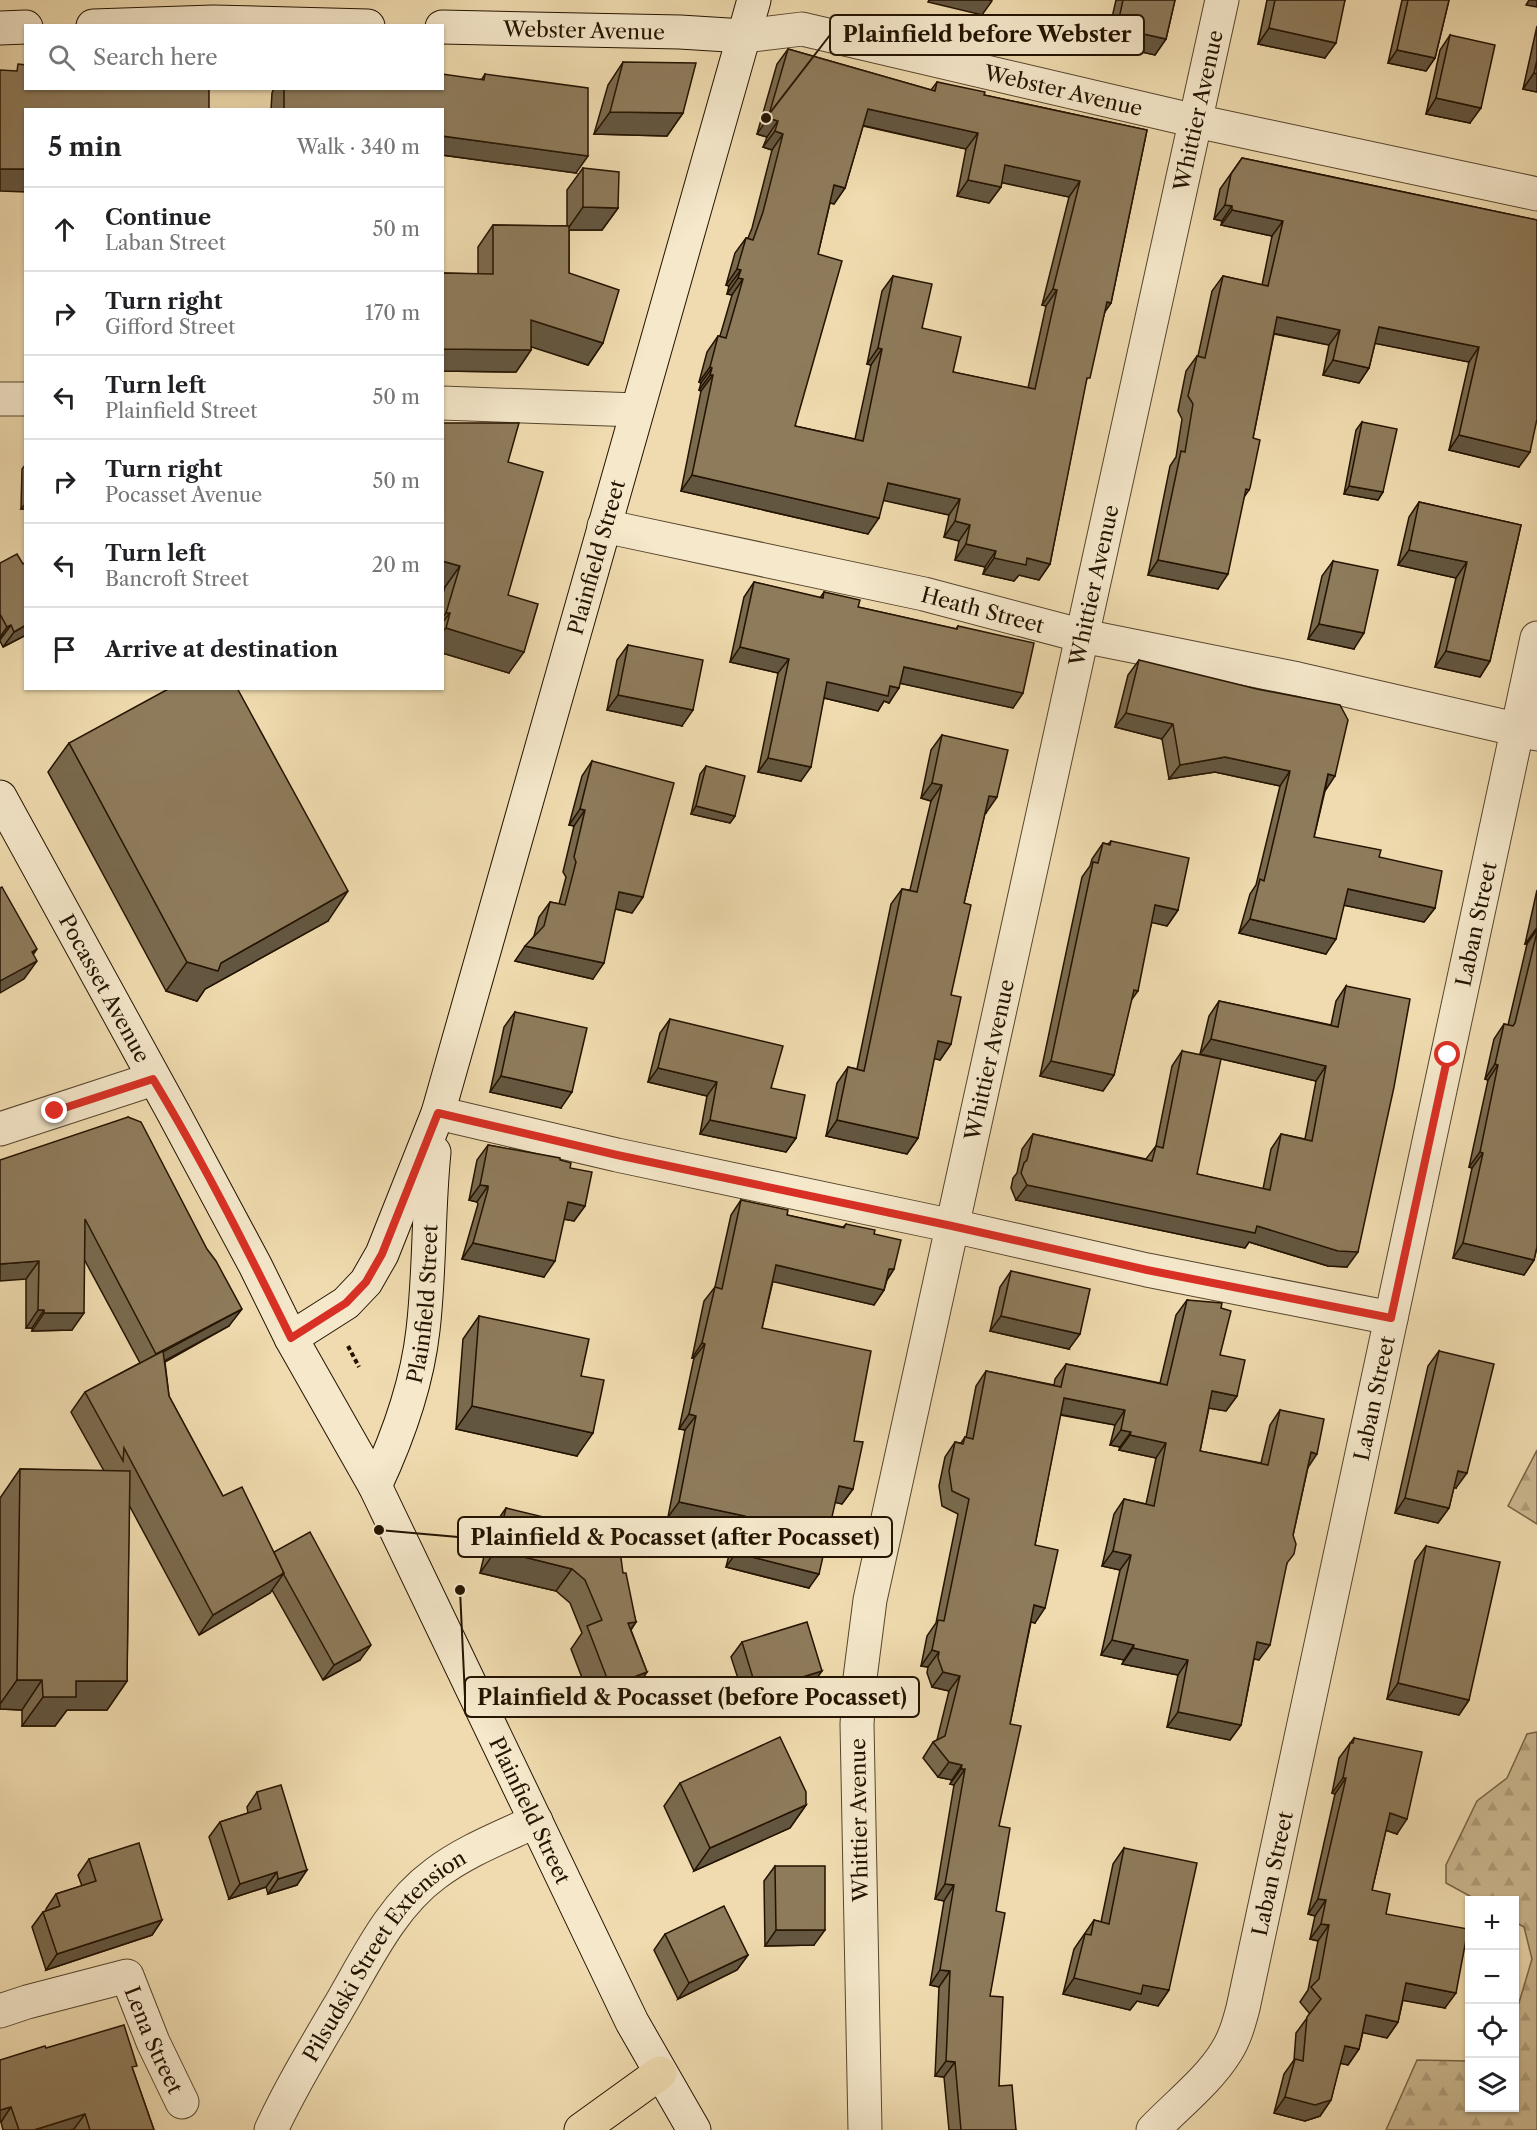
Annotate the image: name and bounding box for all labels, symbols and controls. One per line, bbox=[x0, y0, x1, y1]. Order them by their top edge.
callout: Plainfield before Webster bbox=[830, 15, 1144, 55]
street label: Webster Avenue bbox=[502, 16, 665, 44]
text: Plainfield before Webster bbox=[842, 21, 1132, 48]
search box bbox=[24, 24, 444, 90]
street label: Whittier Avenue bbox=[1168, 28, 1228, 194]
icon: search bbox=[45, 41, 78, 74]
text: Search here bbox=[93, 44, 218, 71]
street label: Webster Avenue bbox=[981, 59, 1145, 121]
text: 5 min bbox=[48, 131, 122, 163]
text: Walk · 340 m bbox=[297, 135, 420, 159]
text: Continue bbox=[105, 204, 211, 231]
icon: ahead bbox=[48, 213, 81, 246]
text: 50 m bbox=[373, 217, 420, 241]
text: Laban Street bbox=[105, 231, 226, 255]
text: Turn right bbox=[105, 288, 223, 315]
icon: right bbox=[48, 297, 81, 330]
text: 170 m bbox=[365, 301, 420, 325]
text: Gifford Street bbox=[105, 315, 235, 339]
text: Turn left bbox=[105, 372, 206, 399]
icon: left bbox=[48, 381, 81, 414]
text: 50 m bbox=[373, 385, 420, 409]
text: Plainfield Street bbox=[105, 399, 257, 423]
text: Turn right bbox=[105, 456, 223, 483]
icon: right bbox=[48, 465, 81, 498]
text: 50 m bbox=[373, 469, 420, 493]
street label: Plainfield Street bbox=[562, 476, 630, 638]
text: Pocasset Avenue bbox=[105, 483, 262, 507]
street label: Whittier Avenue bbox=[1063, 502, 1123, 669]
text: Turn left bbox=[105, 540, 206, 567]
icon: left bbox=[48, 549, 81, 582]
text: 20 m bbox=[372, 553, 420, 577]
text: Bancroft Street bbox=[105, 567, 249, 591]
street label: Heath Street bbox=[919, 581, 1048, 638]
icon: arrive bbox=[48, 633, 81, 666]
text: Arrive at destination bbox=[105, 636, 338, 663]
street label: Laban Street bbox=[1450, 859, 1501, 989]
street label: Pocasset Avenue bbox=[54, 910, 156, 1067]
street label: Whittier Avenue bbox=[959, 977, 1019, 1143]
route start bbox=[1434, 1041, 1460, 1067]
route end bbox=[41, 1097, 67, 1123]
street label: Plainfield Street bbox=[401, 1223, 442, 1386]
street label: Laban Street bbox=[1348, 1333, 1399, 1463]
callout: Plainfield & Pocasset (after Pocasset) bbox=[458, 1517, 892, 1557]
text: Plainfield & Pocasset (after Pocasset) bbox=[470, 1524, 880, 1551]
callout: Plainfield & Pocasset (before Pocasset) bbox=[465, 1677, 919, 1717]
text: Plainfield & Pocasset (before Pocasset) bbox=[477, 1684, 907, 1711]
street label: Plainfield Street bbox=[485, 1733, 577, 1888]
street label: Whittier Avenue bbox=[845, 1738, 873, 1903]
street label: Laban Street bbox=[1246, 1808, 1298, 1938]
street label: Pilsudski Street Extension bbox=[297, 1844, 470, 2066]
map controls bbox=[1465, 1896, 1519, 2112]
button: + bbox=[1465, 1896, 1519, 1950]
button: − bbox=[1465, 1950, 1519, 2004]
street label: Lena Street bbox=[120, 1982, 189, 2098]
button: locate bbox=[1465, 2004, 1519, 2058]
button: layers bbox=[1465, 2058, 1519, 2112]

